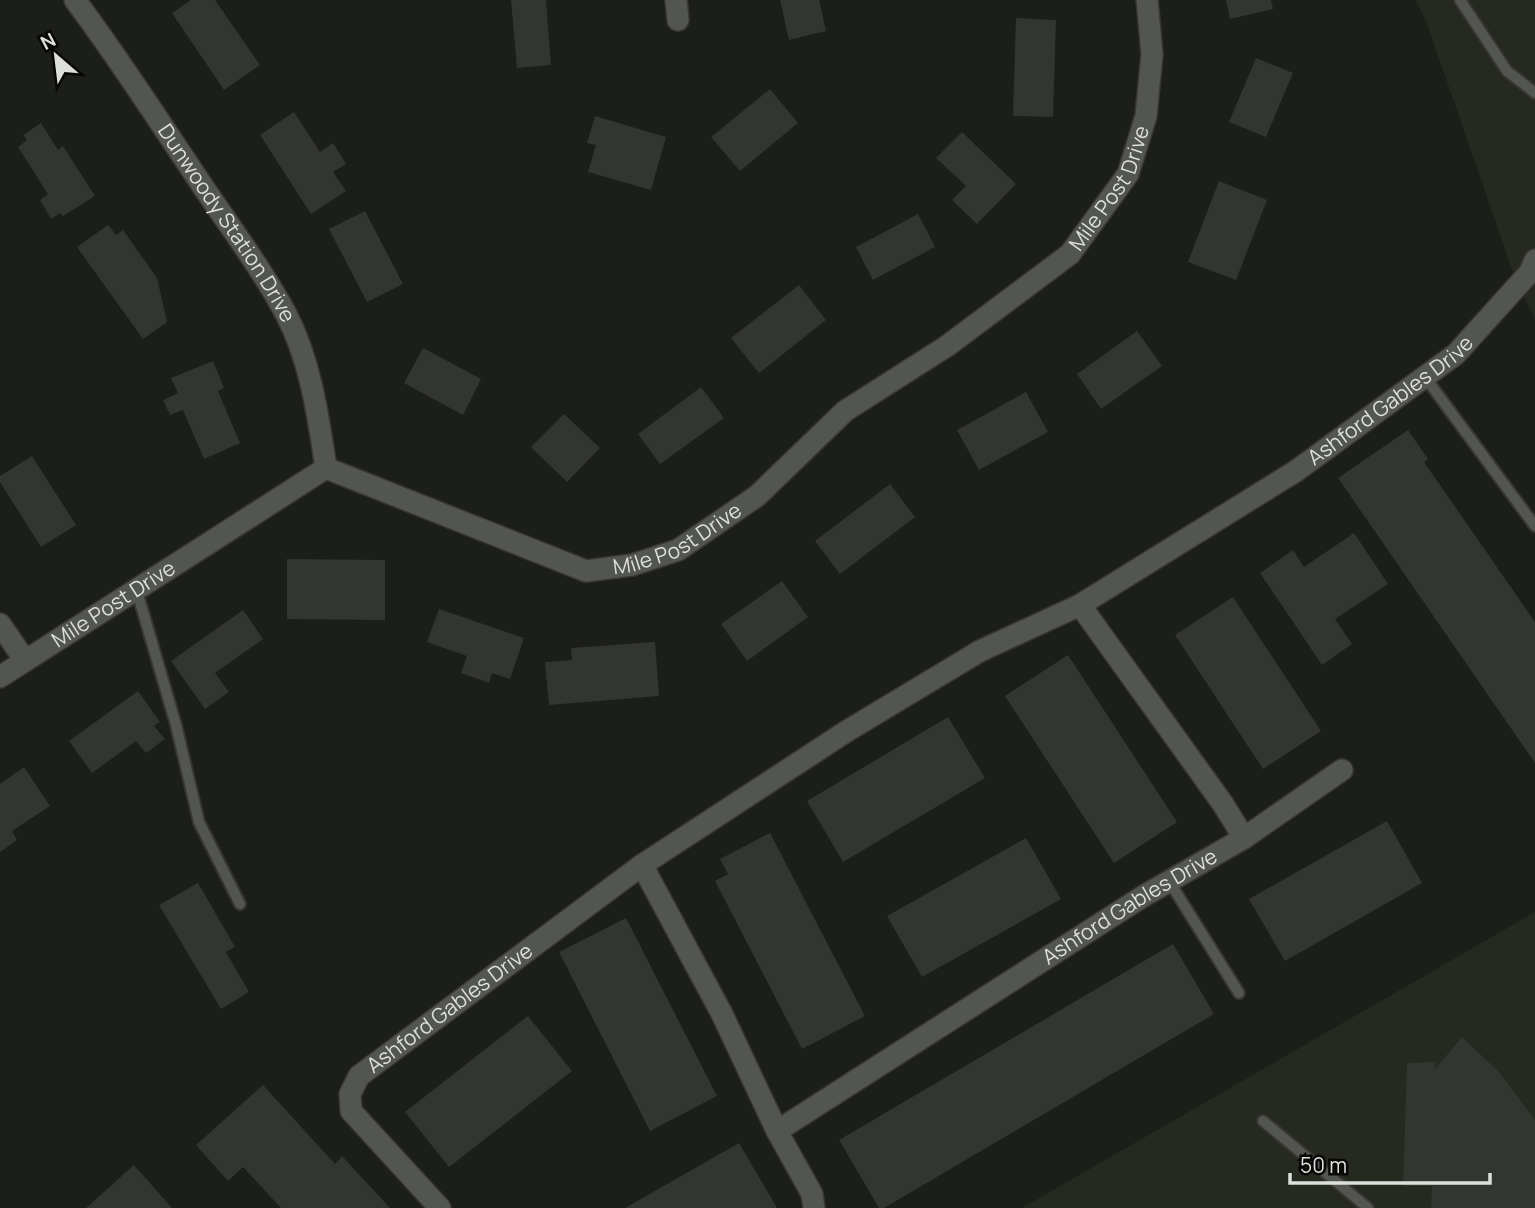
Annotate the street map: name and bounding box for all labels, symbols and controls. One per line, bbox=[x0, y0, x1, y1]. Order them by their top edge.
north arrow bbox=[21, 21, 91, 91]
text: N bbox=[36, 26, 60, 56]
street label: Dunwoody Station Drive bbox=[152, 118, 303, 327]
street label: Mile Post Drive bbox=[1062, 122, 1155, 256]
street label: Ashford Gables Drive bbox=[1301, 329, 1479, 471]
street label: Mile Post Drive bbox=[611, 496, 747, 580]
street label: Mile Post Drive bbox=[46, 553, 180, 653]
street label: Ashford Gables Drive bbox=[1036, 842, 1222, 971]
street label: Ashford Gables Drive bbox=[360, 936, 538, 1079]
scale bar bbox=[1290, 1142, 1490, 1186]
text: 50 m bbox=[1300, 1151, 1347, 1179]

